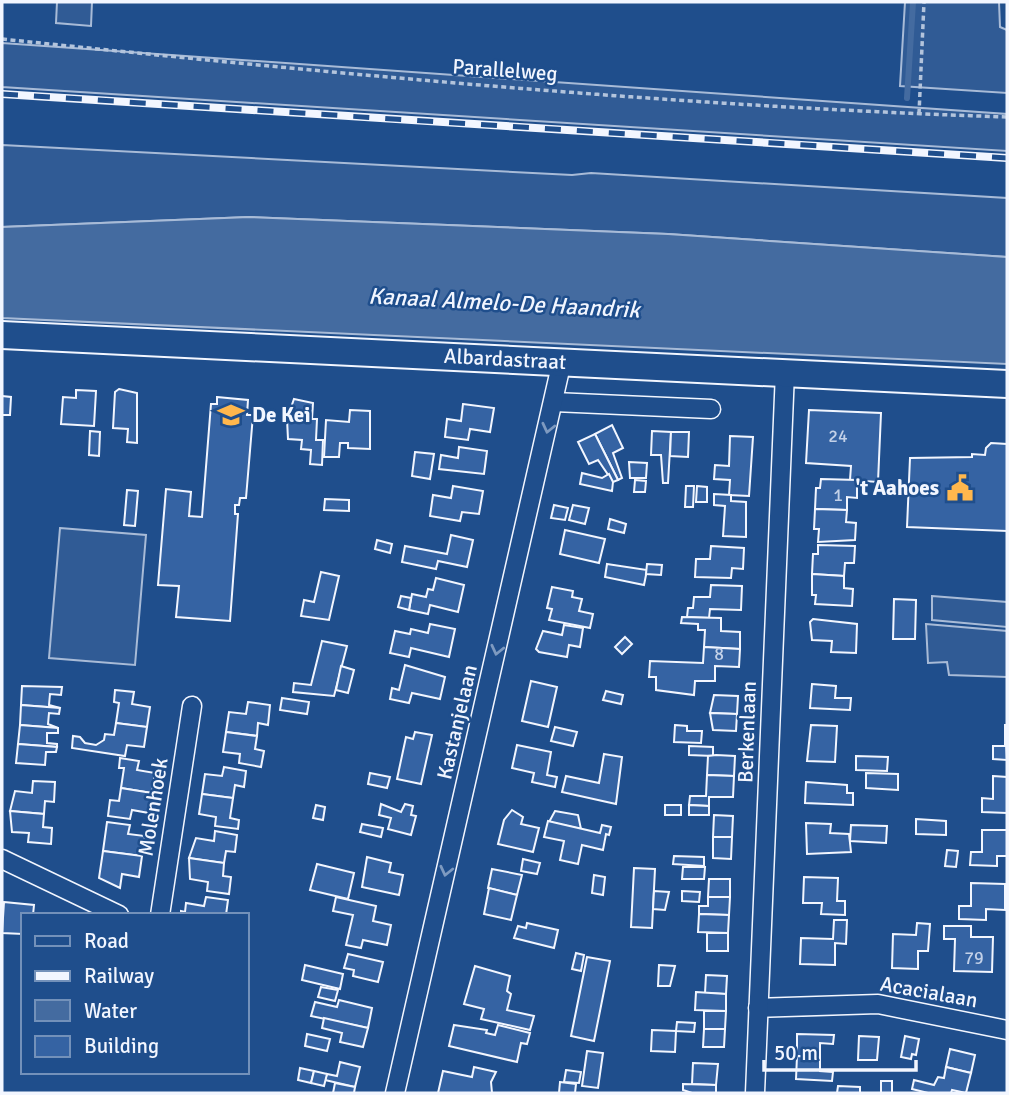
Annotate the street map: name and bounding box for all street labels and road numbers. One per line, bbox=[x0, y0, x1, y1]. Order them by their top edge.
street label: Parallelweg bbox=[452, 53, 558, 87]
street label: Albardastraat bbox=[443, 343, 567, 375]
street label: Kastanjelaan bbox=[431, 662, 483, 782]
street label: Berkenlaan bbox=[732, 681, 762, 783]
street label: Molenhoek bbox=[132, 756, 174, 858]
street label: Acacialaan bbox=[878, 971, 980, 1013]

